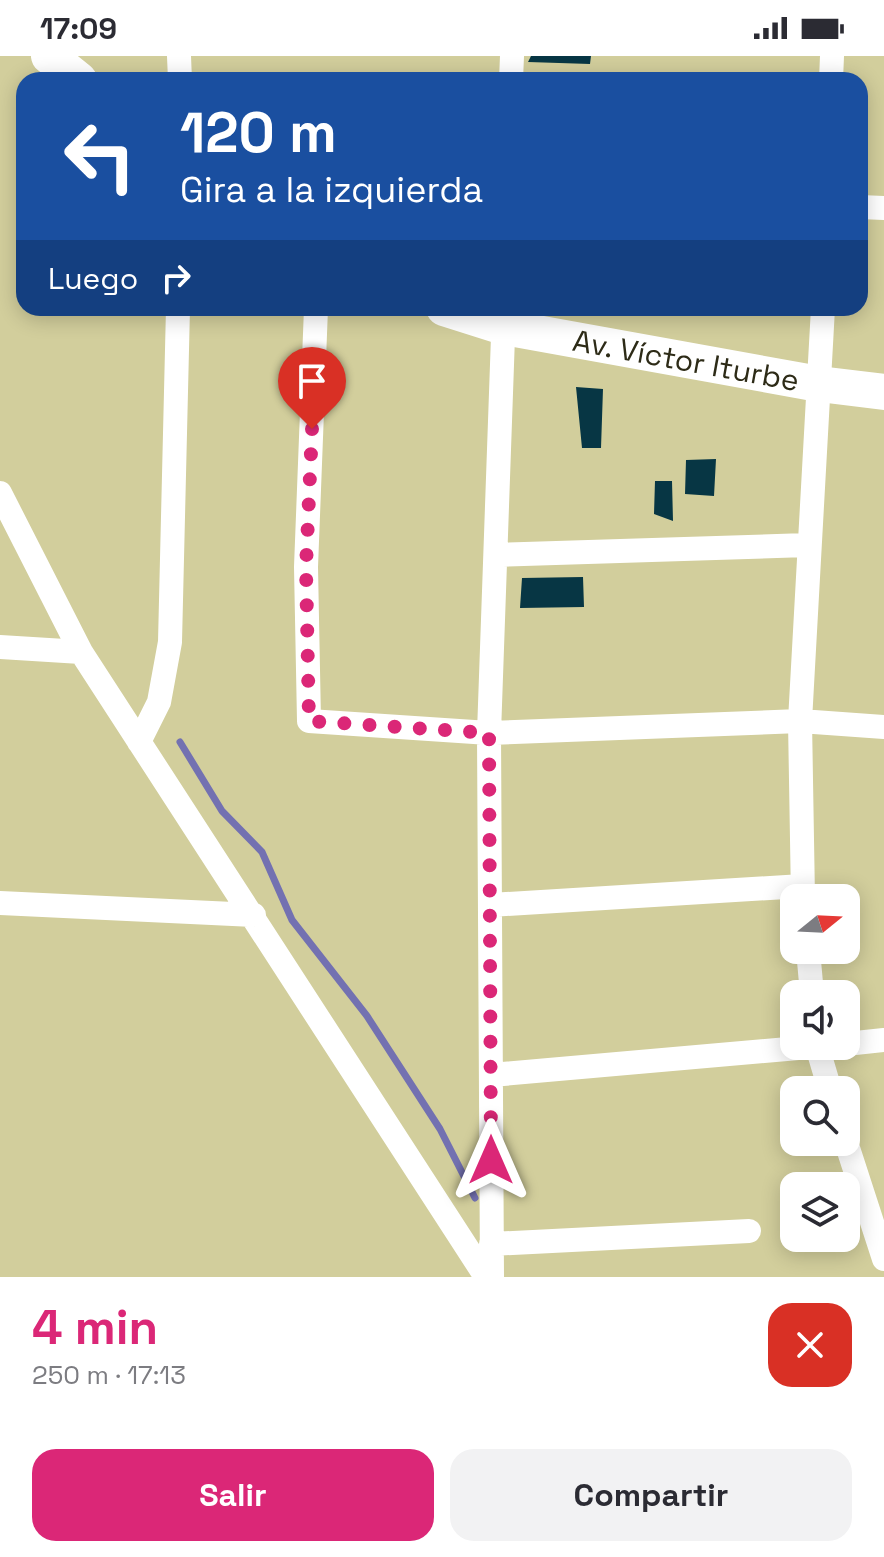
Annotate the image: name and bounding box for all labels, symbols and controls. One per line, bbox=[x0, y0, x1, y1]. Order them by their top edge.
text: 17:09 bbox=[40, 9, 117, 48]
text: 120 m bbox=[180, 97, 337, 168]
icon: left bbox=[48, 104, 152, 208]
text: Gira a la izquierda bbox=[180, 167, 483, 213]
icon: right bbox=[154, 256, 198, 300]
text: Luego bbox=[48, 259, 138, 298]
street label: Av. Víctor Iturbe bbox=[570, 320, 802, 400]
pin bbox=[278, 347, 346, 429]
icon: arrive bbox=[290, 359, 334, 403]
north arrow bbox=[780, 884, 860, 964]
map controls bbox=[780, 884, 860, 1252]
button: sound bbox=[780, 980, 860, 1060]
button: search bbox=[780, 1076, 860, 1156]
position arrow bbox=[449, 1118, 533, 1202]
button: layers bbox=[780, 1172, 860, 1252]
text: 4 min bbox=[32, 1297, 158, 1358]
button: close bbox=[768, 1303, 852, 1387]
text: 250 m · 17:13 bbox=[32, 1358, 186, 1392]
button: Salir bbox=[32, 1449, 434, 1541]
button: Compartir bbox=[450, 1449, 852, 1541]

